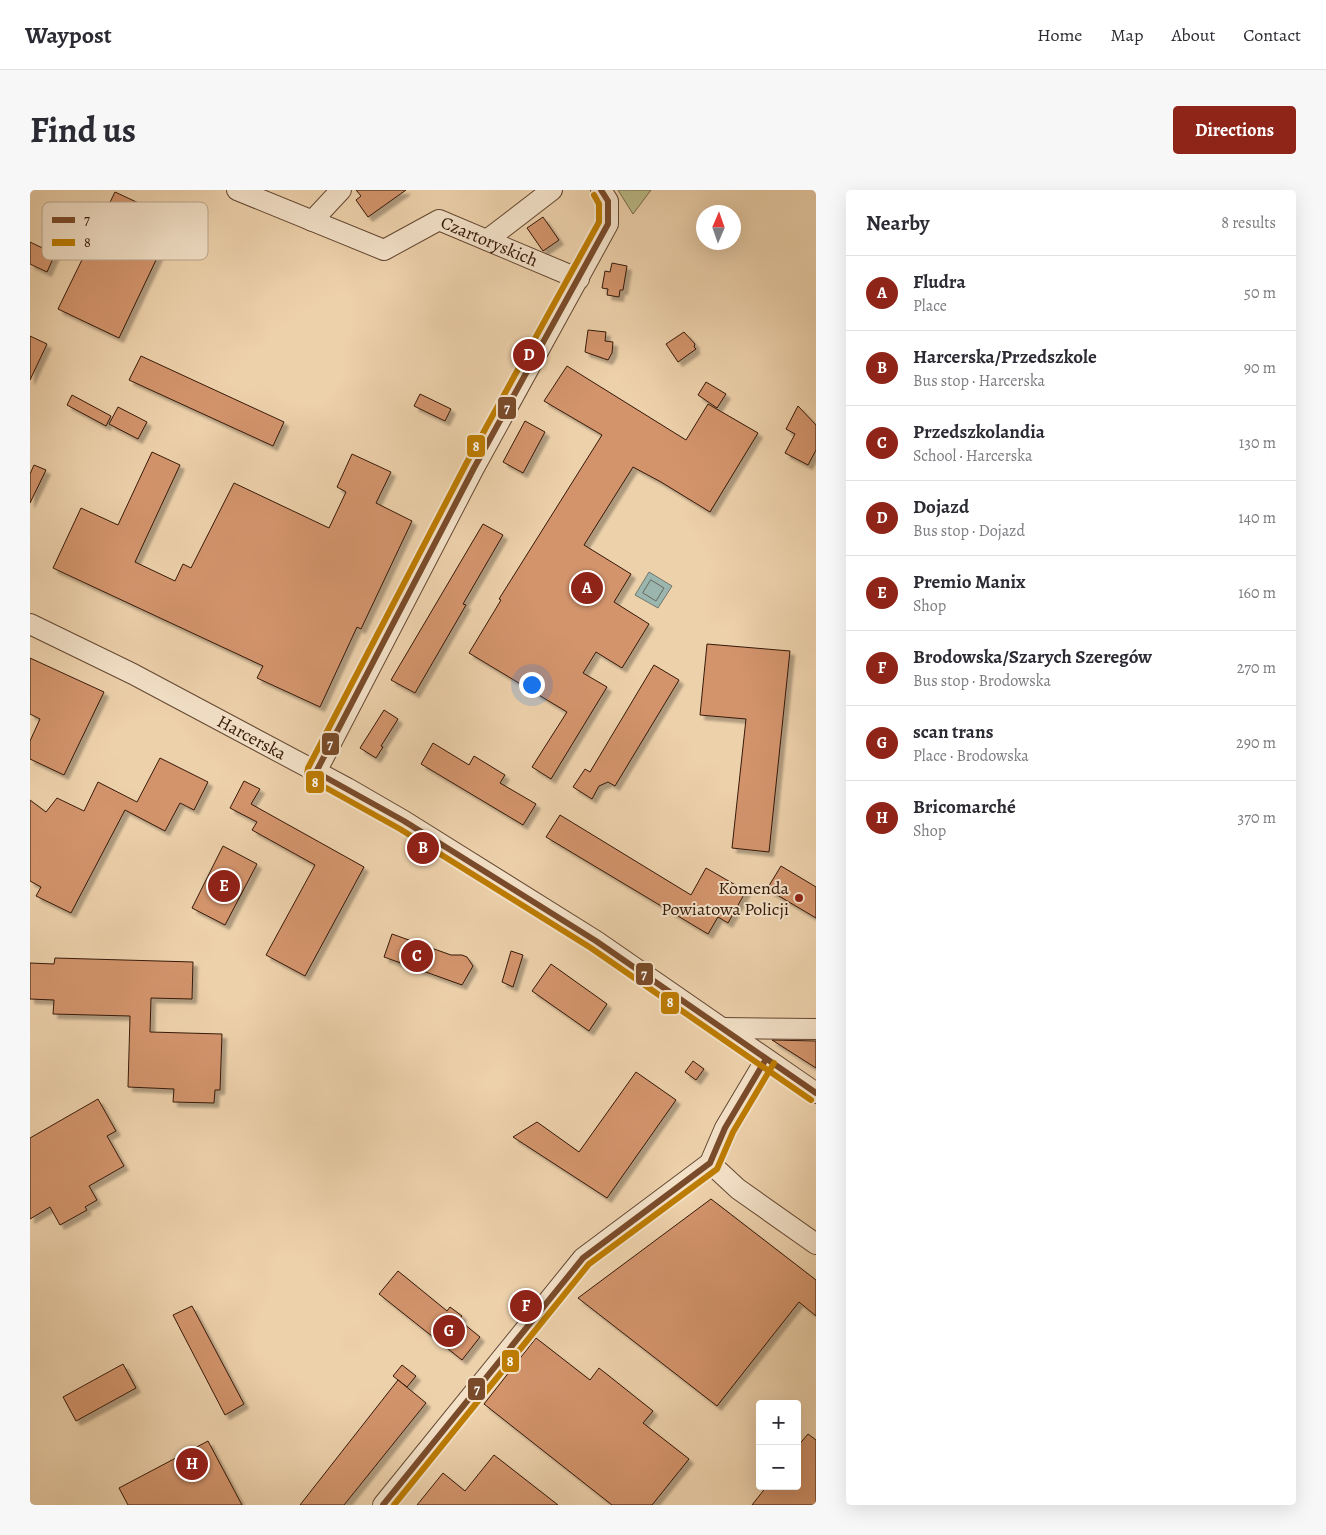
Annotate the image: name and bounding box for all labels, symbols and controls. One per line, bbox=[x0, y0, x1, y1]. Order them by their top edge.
text: Waypost bbox=[25, 19, 112, 51]
text: Home bbox=[1037, 23, 1082, 47]
text: Map bbox=[1110, 23, 1143, 47]
text: About bbox=[1171, 23, 1215, 47]
text: Contact bbox=[1243, 23, 1301, 47]
text: Find us bbox=[30, 106, 136, 154]
button: Directions bbox=[1173, 106, 1296, 154]
legend bbox=[42, 202, 208, 260]
north arrow bbox=[696, 205, 741, 250]
text: Nearby bbox=[866, 209, 929, 237]
street label: Czartoryskich bbox=[437, 210, 542, 272]
text: 7 bbox=[84, 211, 90, 230]
text: 8 results bbox=[1221, 212, 1276, 234]
text: 8 bbox=[84, 233, 91, 252]
text: Fludra bbox=[913, 269, 966, 295]
text: A bbox=[877, 282, 887, 304]
text: 50 m bbox=[1244, 282, 1276, 304]
text: Place bbox=[913, 295, 947, 317]
pin: D bbox=[513, 336, 545, 374]
text: Harcerska/Przedszkole bbox=[913, 344, 1097, 370]
text: B bbox=[877, 357, 887, 379]
text: 90 m bbox=[1244, 357, 1276, 379]
text: Bus stop · Harcerska bbox=[913, 370, 1045, 392]
line badge: 7 bbox=[497, 396, 517, 420]
text: 7 bbox=[504, 399, 510, 418]
text: Przedszkolandia bbox=[913, 419, 1045, 445]
text: C bbox=[877, 432, 887, 454]
text: 130 m bbox=[1239, 432, 1276, 454]
line badge: 8 bbox=[466, 434, 486, 458]
text: 8 bbox=[473, 437, 480, 456]
text: School · Harcerska bbox=[913, 445, 1032, 467]
text: Dojazd bbox=[913, 494, 969, 520]
text: D bbox=[876, 507, 888, 529]
text: 140 m bbox=[1238, 507, 1276, 529]
text: Bus stop · Dojazd bbox=[913, 520, 1025, 542]
pin: A bbox=[571, 569, 603, 607]
text: Premio Manix bbox=[913, 569, 1026, 595]
text: E bbox=[877, 582, 887, 604]
text: 160 m bbox=[1238, 582, 1276, 604]
text: Shop bbox=[913, 595, 946, 617]
text: Brodowska/Szarych Szeregów bbox=[913, 644, 1152, 670]
text: F bbox=[878, 657, 886, 679]
text: 270 m bbox=[1237, 657, 1276, 679]
text: Bus stop · Brodowska bbox=[913, 670, 1051, 692]
your location bbox=[519, 672, 545, 698]
street label: Harcerska bbox=[213, 709, 291, 766]
text: scan trans bbox=[913, 719, 993, 745]
line badge: 7 bbox=[321, 732, 340, 756]
text: G bbox=[877, 732, 887, 754]
text: 290 m bbox=[1236, 732, 1276, 754]
text: 7 bbox=[327, 735, 333, 754]
text: Place · Brodowska bbox=[913, 745, 1029, 767]
line badge: 8 bbox=[305, 770, 325, 794]
text: 8 bbox=[312, 773, 319, 792]
text: Bricomarché bbox=[913, 794, 1016, 820]
text: H bbox=[876, 807, 888, 829]
text: 370 m bbox=[1238, 807, 1276, 829]
text: Shop bbox=[913, 820, 946, 842]
pin: B bbox=[407, 829, 439, 867]
pin: E bbox=[208, 867, 240, 905]
place label: Komenda Powiatowa Policji bbox=[661, 876, 790, 921]
marker: Komenda Powiatowa Policji bbox=[793, 892, 805, 904]
pin: C bbox=[401, 937, 433, 975]
line badge: 7 bbox=[635, 962, 654, 986]
text: 7 bbox=[641, 965, 647, 984]
line badge: 8 bbox=[660, 991, 680, 1015]
text: 8 bbox=[667, 993, 674, 1012]
pin: F bbox=[510, 1287, 542, 1325]
pin: G bbox=[433, 1312, 465, 1350]
line badge: 8 bbox=[501, 1349, 520, 1373]
text: 8 bbox=[507, 1352, 514, 1371]
line badge: 7 bbox=[467, 1377, 486, 1401]
text: 7 bbox=[474, 1380, 480, 1399]
map controls bbox=[756, 1400, 801, 1490]
button: + bbox=[756, 1400, 801, 1445]
pin: H bbox=[176, 1445, 208, 1483]
button: − bbox=[756, 1445, 801, 1490]

